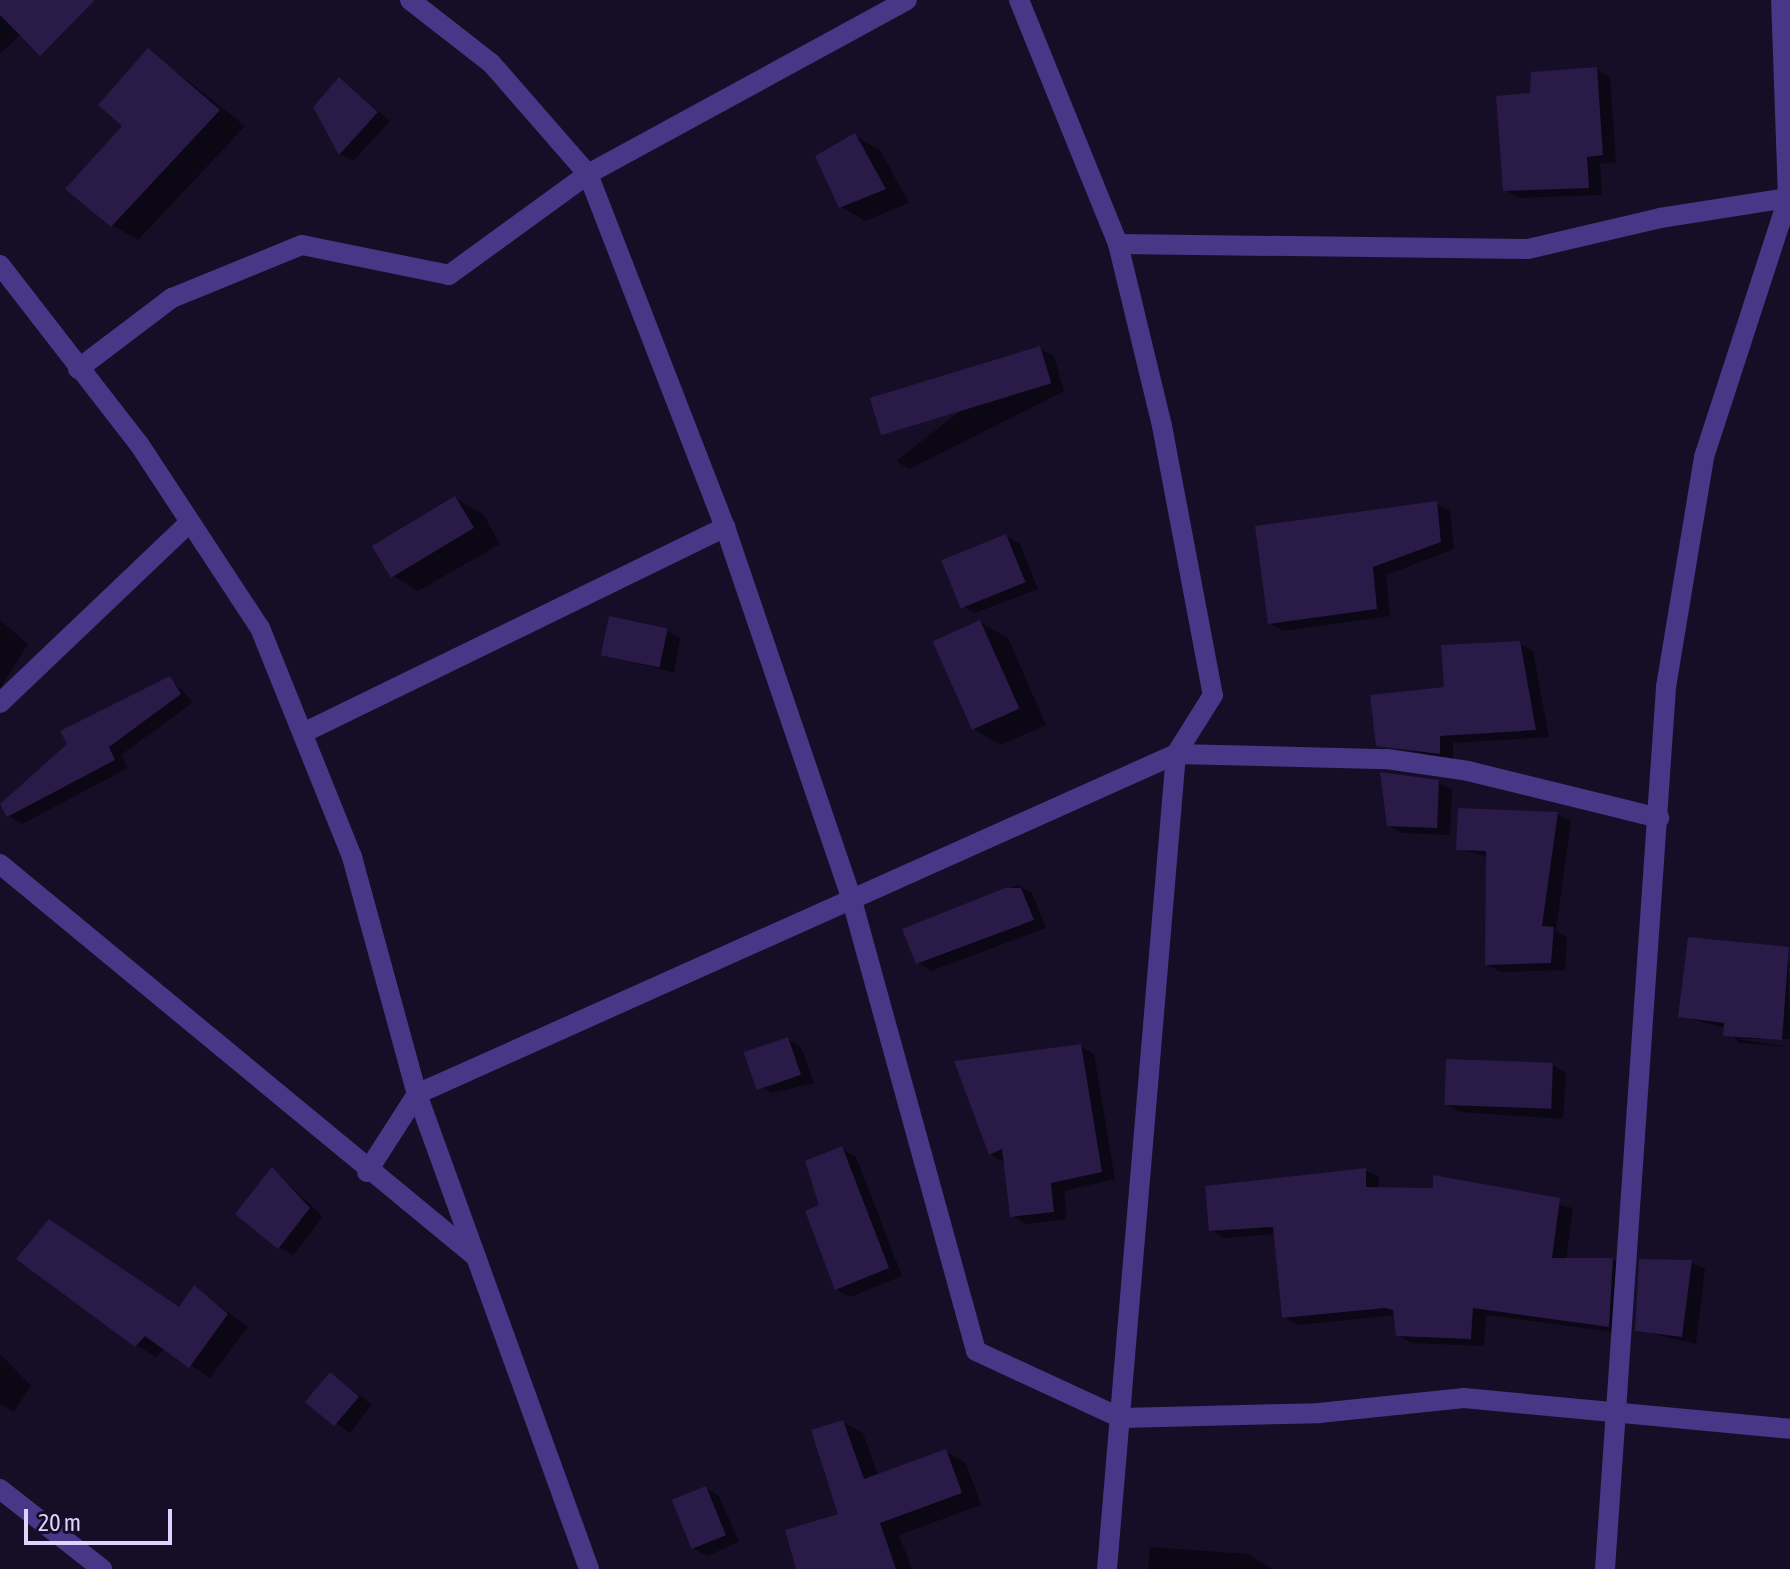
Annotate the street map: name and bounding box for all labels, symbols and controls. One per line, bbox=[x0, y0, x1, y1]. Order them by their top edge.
scale bar bbox=[28, 1493, 176, 1543]
text: 20 m bbox=[38, 1509, 81, 1536]

